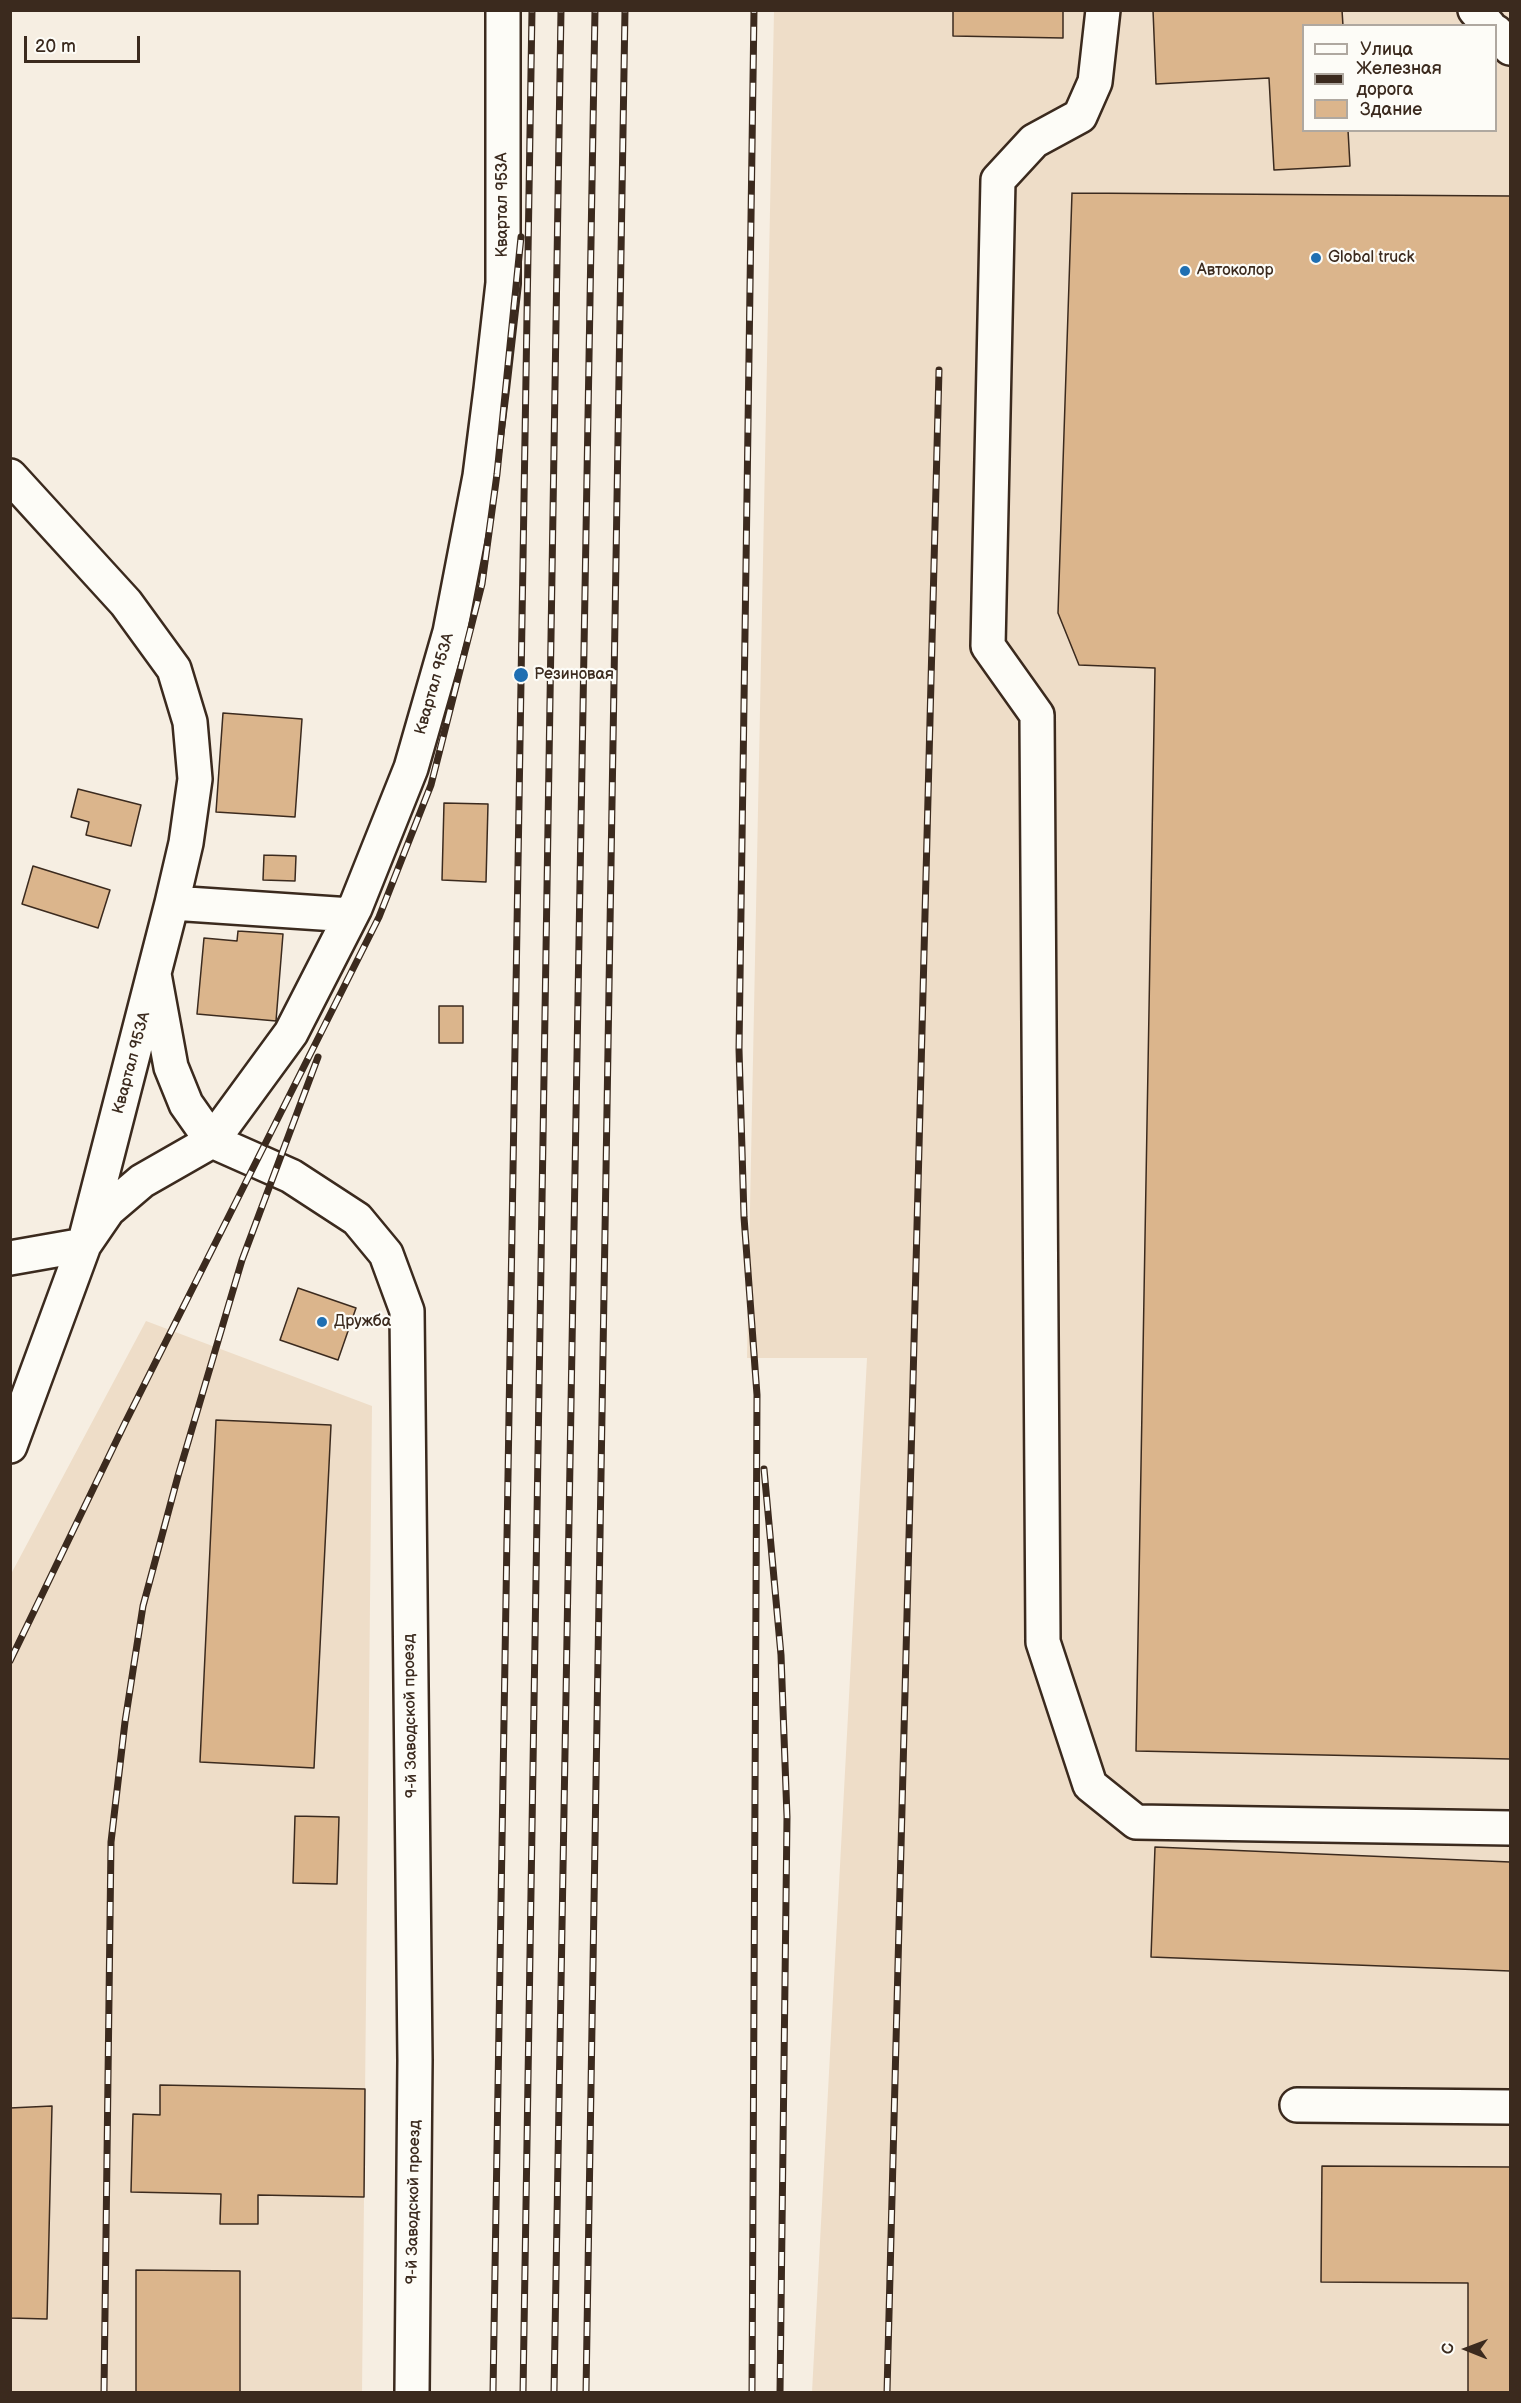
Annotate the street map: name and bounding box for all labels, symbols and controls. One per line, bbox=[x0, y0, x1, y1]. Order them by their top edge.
scale bar bbox=[27, 24, 142, 62]
legend bbox=[1302, 24, 1497, 132]
text: 20 m bbox=[35, 36, 76, 57]
text: Улица bbox=[1360, 39, 1413, 60]
text: Железная дорога bbox=[1356, 58, 1442, 100]
text: Здание bbox=[1360, 99, 1422, 120]
street label: Квартал 953А bbox=[493, 153, 513, 257]
place label: Global truck bbox=[1328, 248, 1414, 268]
marker: Global truck bbox=[1309, 251, 1323, 265]
place label: Автоколор bbox=[1197, 261, 1273, 281]
marker: Автоколор bbox=[1178, 264, 1192, 278]
street label: Квартал 953А bbox=[411, 631, 459, 737]
place label: Резиновая bbox=[534, 665, 614, 685]
marker: Резиновая bbox=[512, 666, 530, 684]
street label: Квартал 953А bbox=[109, 1010, 155, 1116]
place label: Дружба bbox=[334, 1312, 391, 1332]
marker: Дружба bbox=[315, 1315, 329, 1329]
street label: 9-й Заводской проезд bbox=[400, 1634, 422, 1798]
street label: 9-й Заводской проезд bbox=[403, 2120, 425, 2284]
north arrow bbox=[1437, 2319, 1497, 2379]
text: С bbox=[1439, 2343, 1458, 2354]

